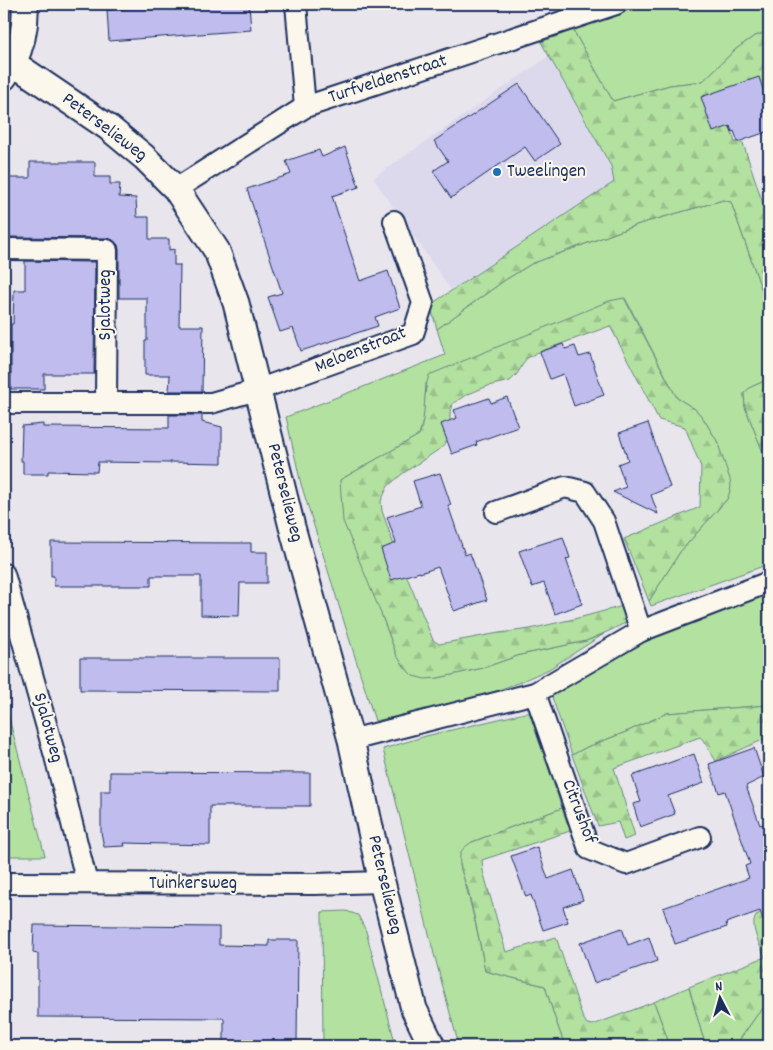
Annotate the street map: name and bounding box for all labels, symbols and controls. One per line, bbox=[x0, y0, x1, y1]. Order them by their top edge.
street label: Turfveldenstraat bbox=[325, 48, 451, 112]
street label: Peterselieweg bbox=[56, 87, 152, 169]
place label: Tweelingen bbox=[507, 159, 586, 186]
marker: Tweelingen bbox=[491, 166, 503, 178]
street label: Sjalotweg bbox=[93, 269, 120, 341]
street label: Meloenstraat bbox=[311, 320, 411, 382]
street label: Peterselieweg bbox=[259, 441, 309, 545]
street label: Sjalotweg bbox=[25, 690, 69, 766]
street label: Citrushof bbox=[553, 776, 603, 849]
street label: Peterselieweg bbox=[359, 833, 409, 937]
street label: Tuinkersweg bbox=[149, 871, 237, 898]
north arrow bbox=[696, 972, 746, 1022]
text: N bbox=[714, 977, 723, 997]

